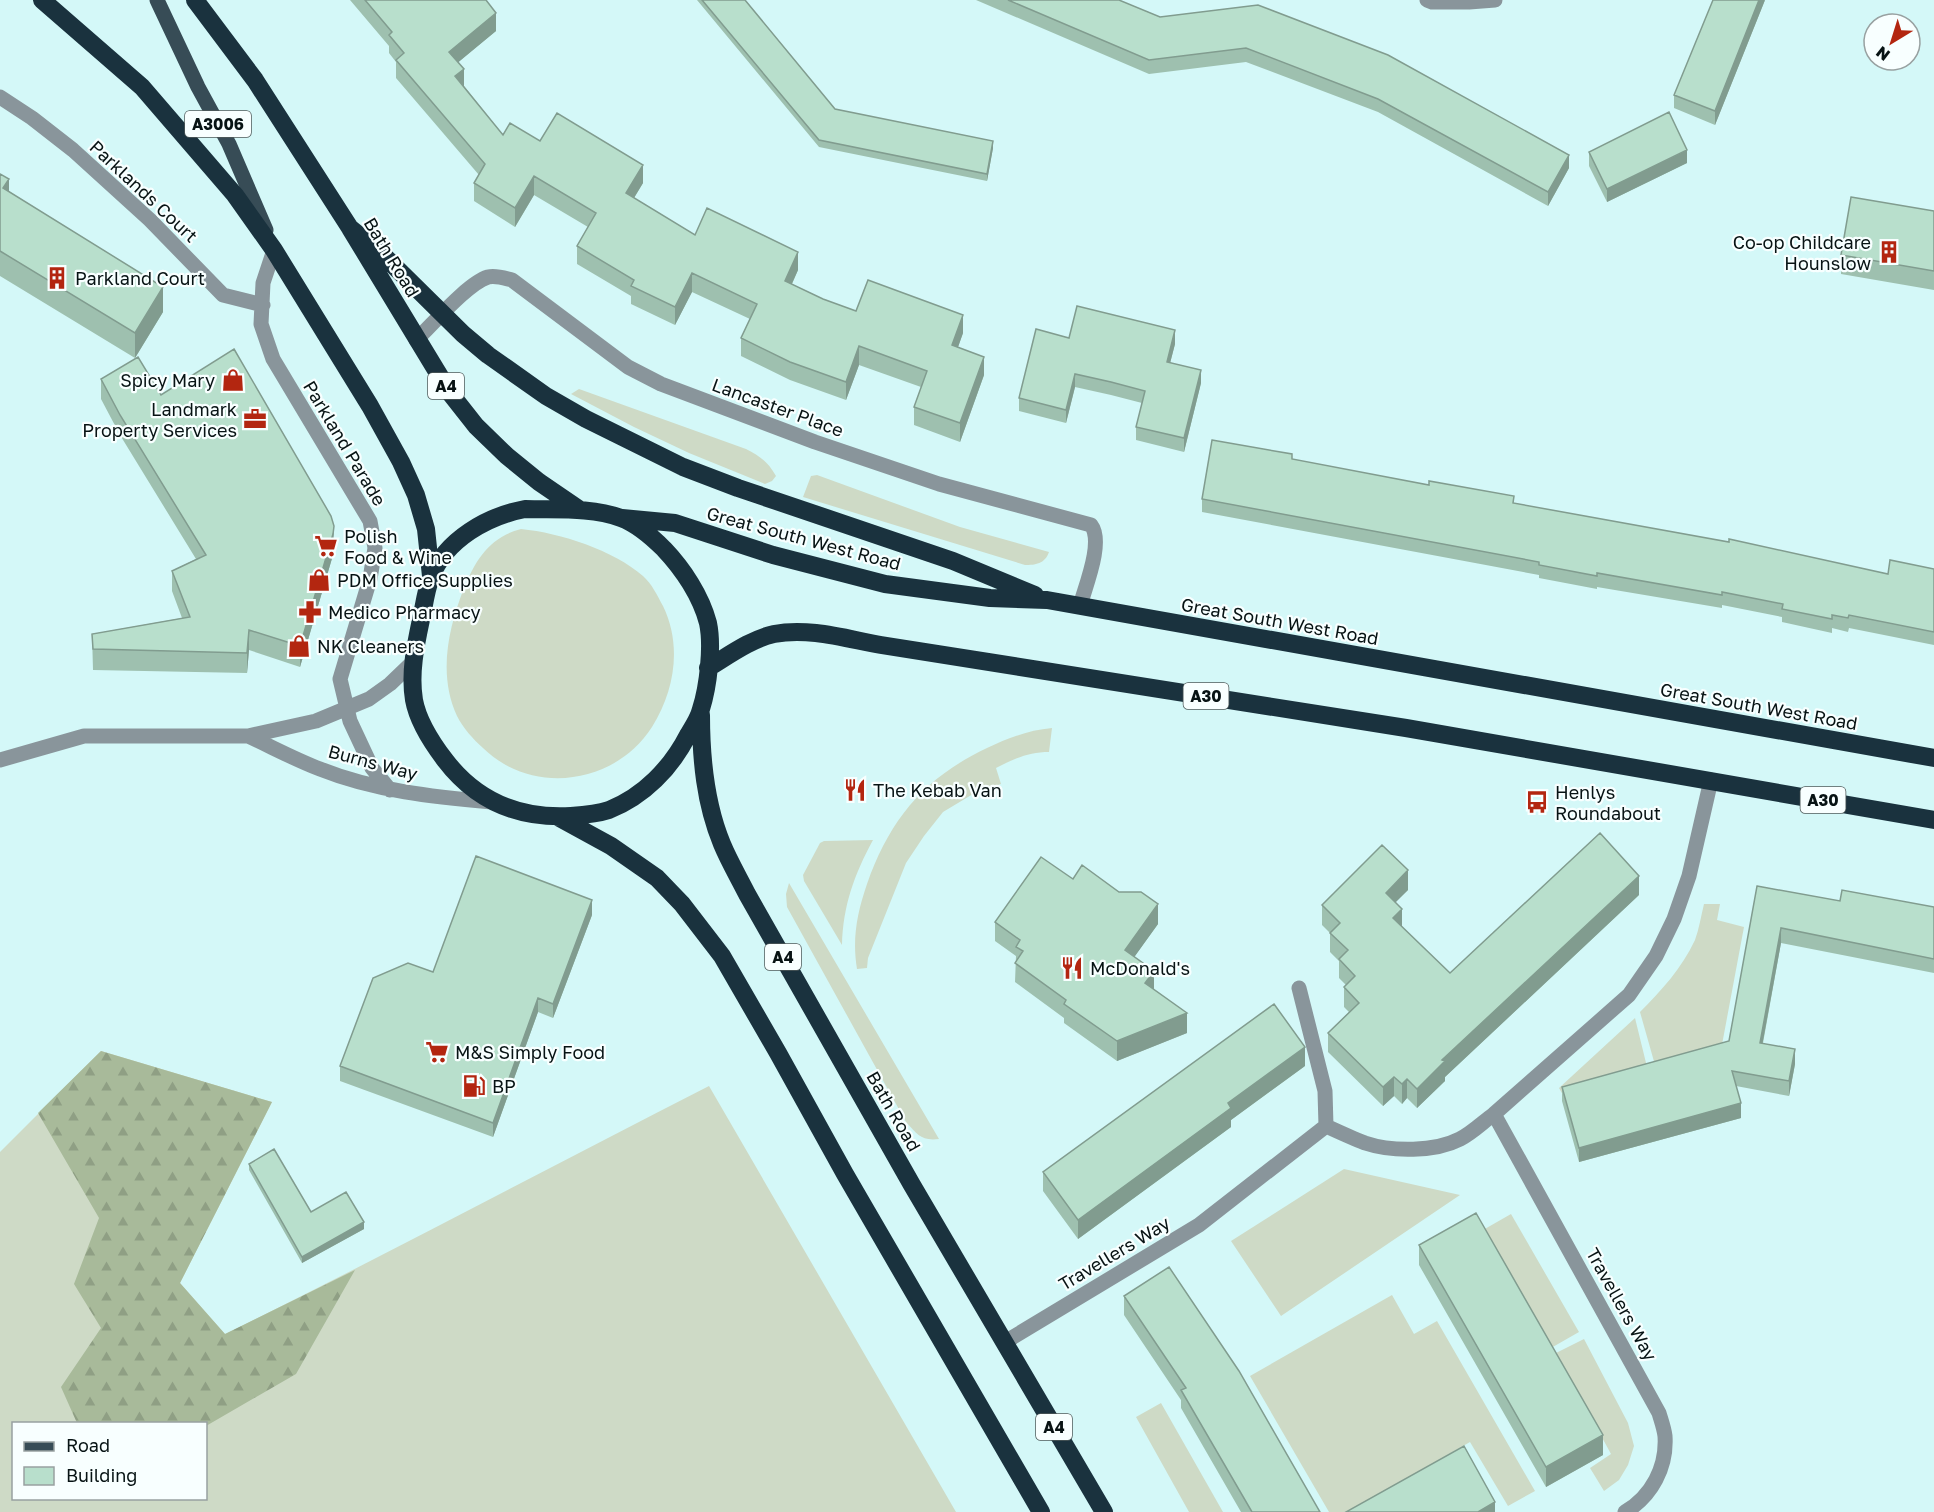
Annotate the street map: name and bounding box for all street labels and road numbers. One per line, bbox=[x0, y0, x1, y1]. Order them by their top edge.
road number: A3006 bbox=[185, 111, 251, 137]
street label: Parklands Court bbox=[85, 135, 203, 247]
street label: Bath Road bbox=[360, 213, 424, 301]
road number: A4 bbox=[428, 373, 464, 399]
street label: Lancaster Place bbox=[709, 373, 847, 441]
street label: Parkland Parade bbox=[299, 377, 391, 509]
street label: Great South West Road bbox=[705, 501, 903, 575]
street label: Great South West Road bbox=[1180, 593, 1380, 649]
street label: Great South West Road bbox=[1659, 678, 1859, 734]
road number: A30 bbox=[1184, 683, 1228, 709]
street label: Burns Way bbox=[326, 740, 420, 784]
road number: A30 bbox=[1800, 787, 1846, 813]
road number: A4 bbox=[765, 944, 801, 970]
street label: Bath Road bbox=[862, 1067, 926, 1155]
street label: Travellers Way bbox=[1054, 1211, 1174, 1295]
street label: Travellers Way bbox=[1582, 1244, 1662, 1364]
road number: A4 bbox=[1036, 1414, 1072, 1440]

